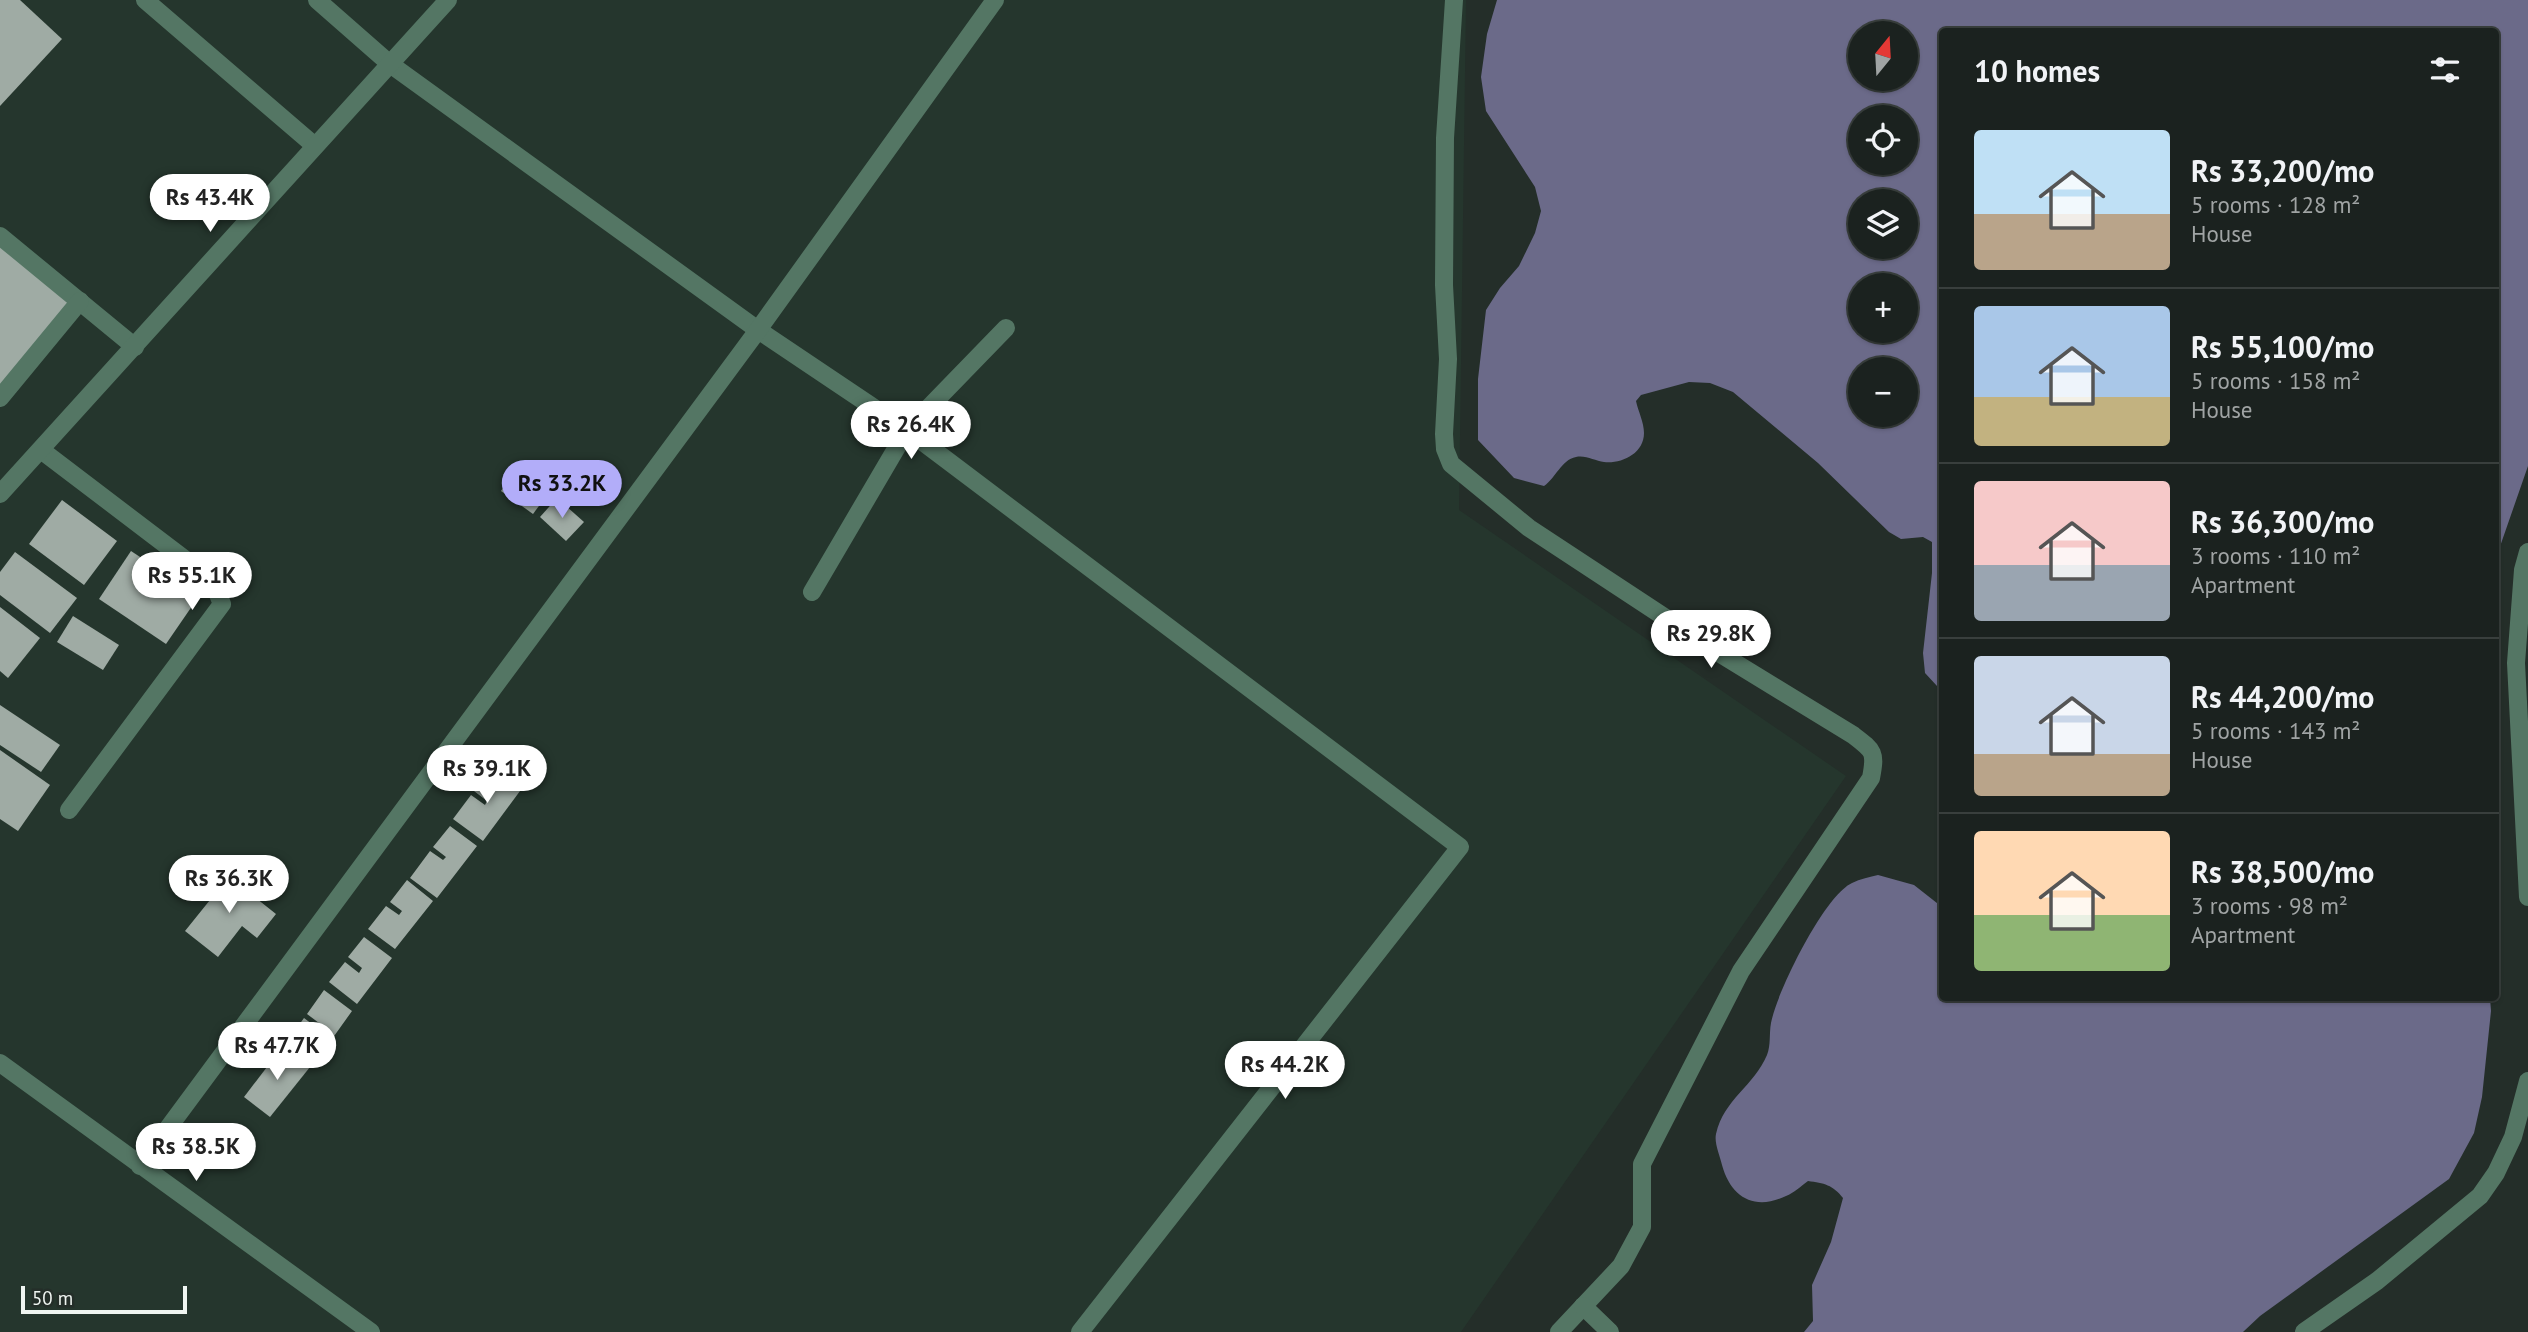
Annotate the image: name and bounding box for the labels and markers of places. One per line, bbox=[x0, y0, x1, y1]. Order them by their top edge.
pin: Rs 43.4K bbox=[138, 174, 282, 234]
pin: Rs 26.4K bbox=[839, 402, 983, 461]
pin: Rs 33.2K bbox=[490, 461, 634, 520]
pin: Rs 55.1K bbox=[120, 552, 264, 612]
pin: Rs 29.8K bbox=[1639, 610, 1783, 670]
pin: Rs 39.1K bbox=[415, 746, 559, 805]
pin: Rs 36.3K bbox=[157, 856, 301, 915]
pin: Rs 47.7K bbox=[205, 1023, 349, 1082]
pin: Rs 44.2K bbox=[1213, 1042, 1357, 1101]
pin: Rs 38.5K bbox=[124, 1124, 268, 1183]

